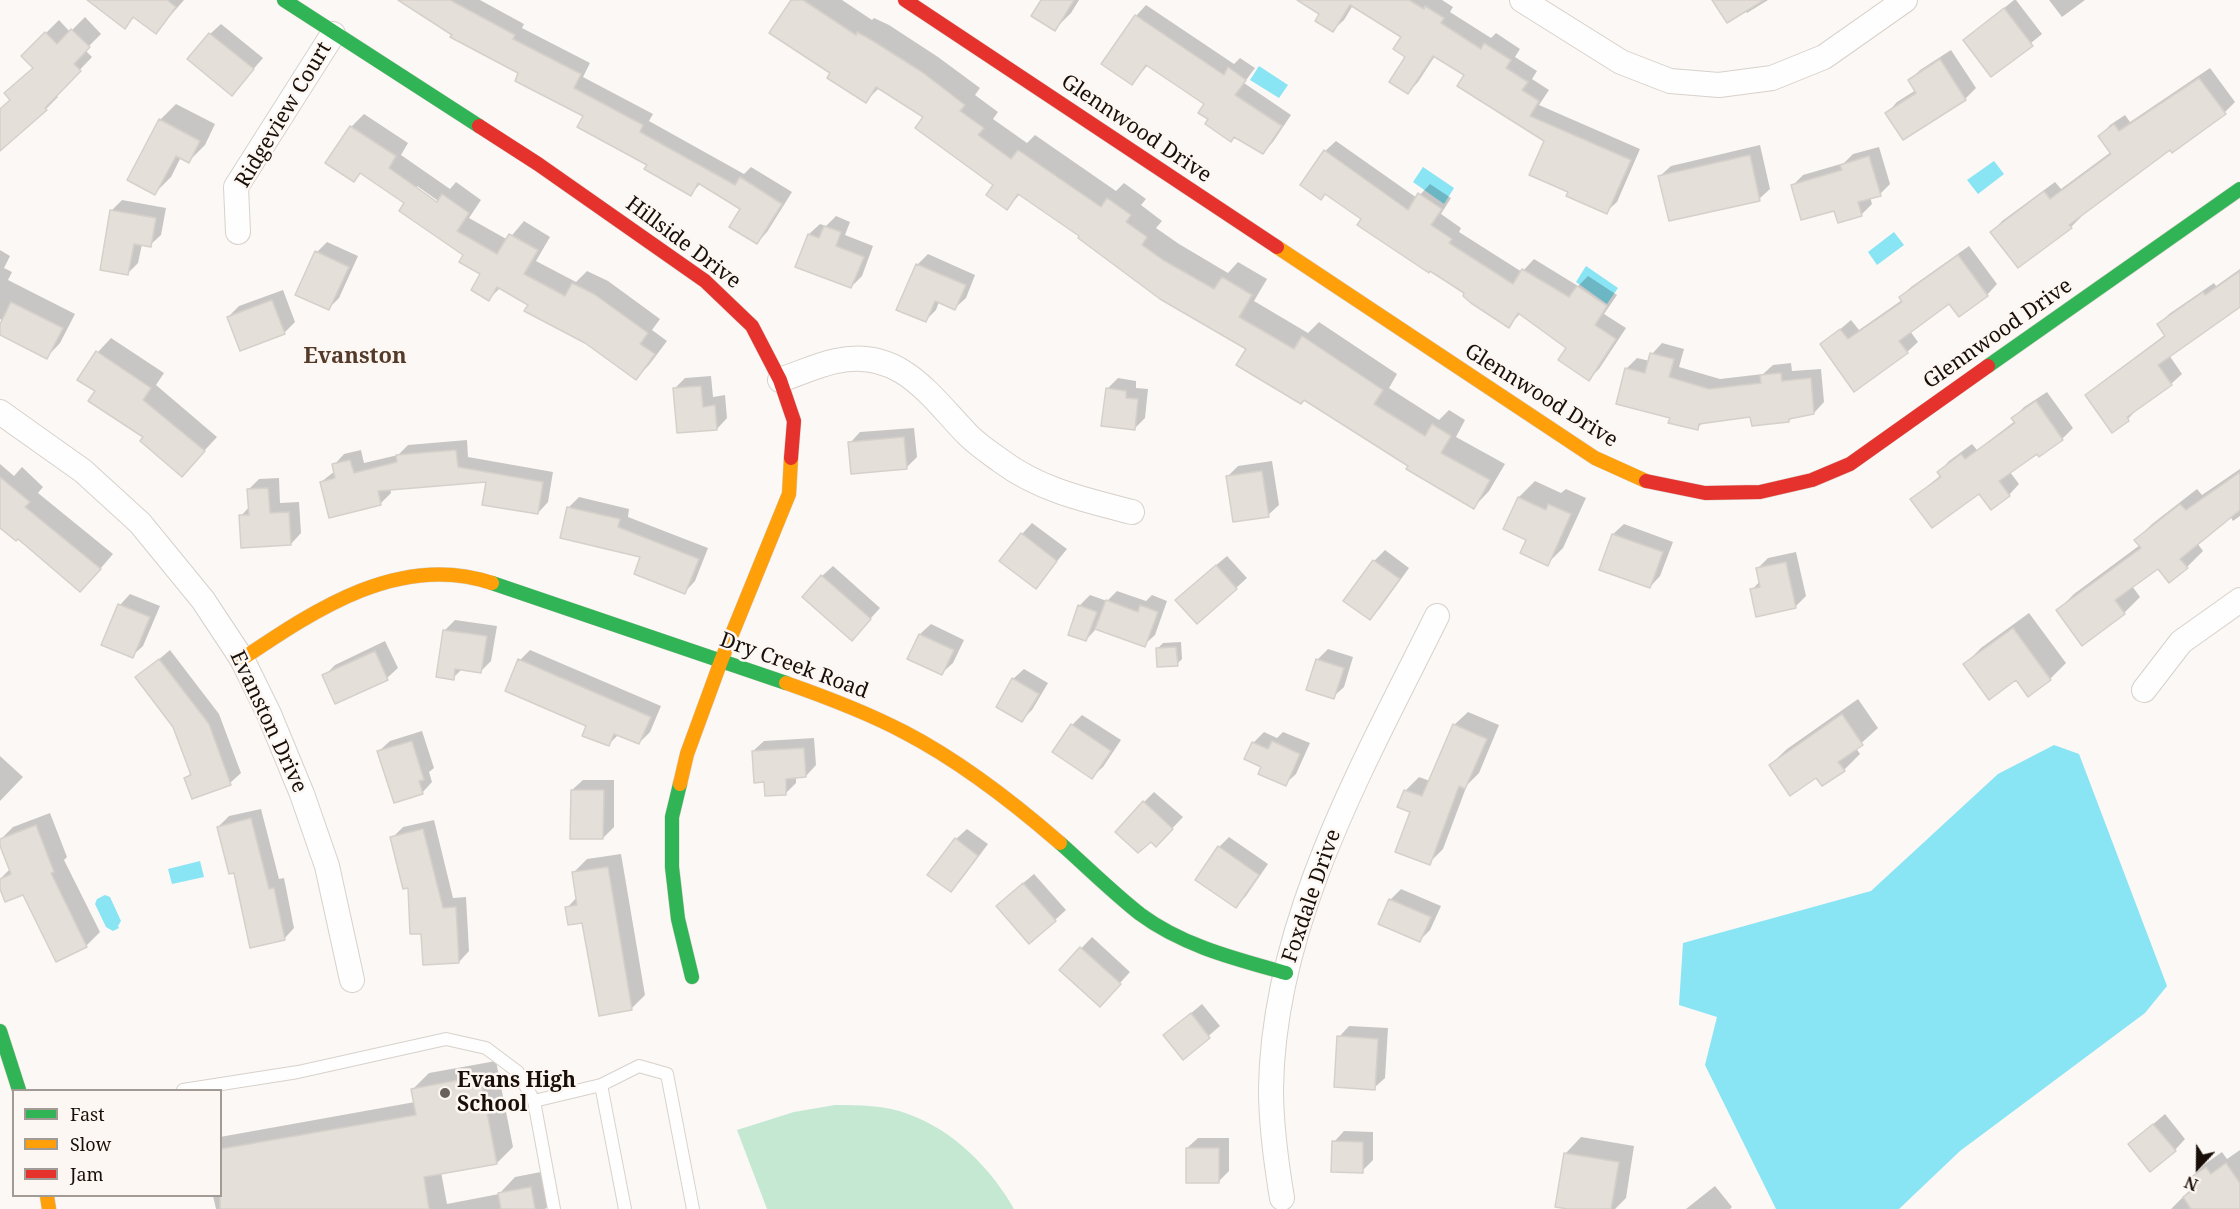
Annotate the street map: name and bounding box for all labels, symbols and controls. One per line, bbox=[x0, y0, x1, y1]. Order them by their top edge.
street label: Ridgeview Court bbox=[231, 38, 337, 192]
street label: Glennwood Drive bbox=[1056, 69, 1216, 189]
street label: Hillside Drive bbox=[621, 192, 745, 294]
street label: Glennwood Drive bbox=[1919, 273, 2077, 395]
street label: Glennwood Drive bbox=[1460, 339, 1622, 453]
district label: Evanston bbox=[303, 344, 407, 370]
street label: Dry Creek Road bbox=[716, 627, 872, 705]
street label: Evanston Drive bbox=[224, 647, 312, 797]
street label: Foxdale Drive bbox=[1277, 826, 1347, 966]
place label: Evans High School bbox=[457, 1068, 576, 1118]
marker: Evans High School bbox=[438, 1086, 452, 1100]
legend bbox=[12, 1089, 222, 1197]
text: Fast bbox=[70, 1102, 105, 1126]
text: Slow bbox=[70, 1132, 111, 1156]
north arrow bbox=[2168, 1137, 2228, 1197]
text: Jam bbox=[70, 1162, 104, 1186]
text: N bbox=[2181, 1171, 2201, 1196]

